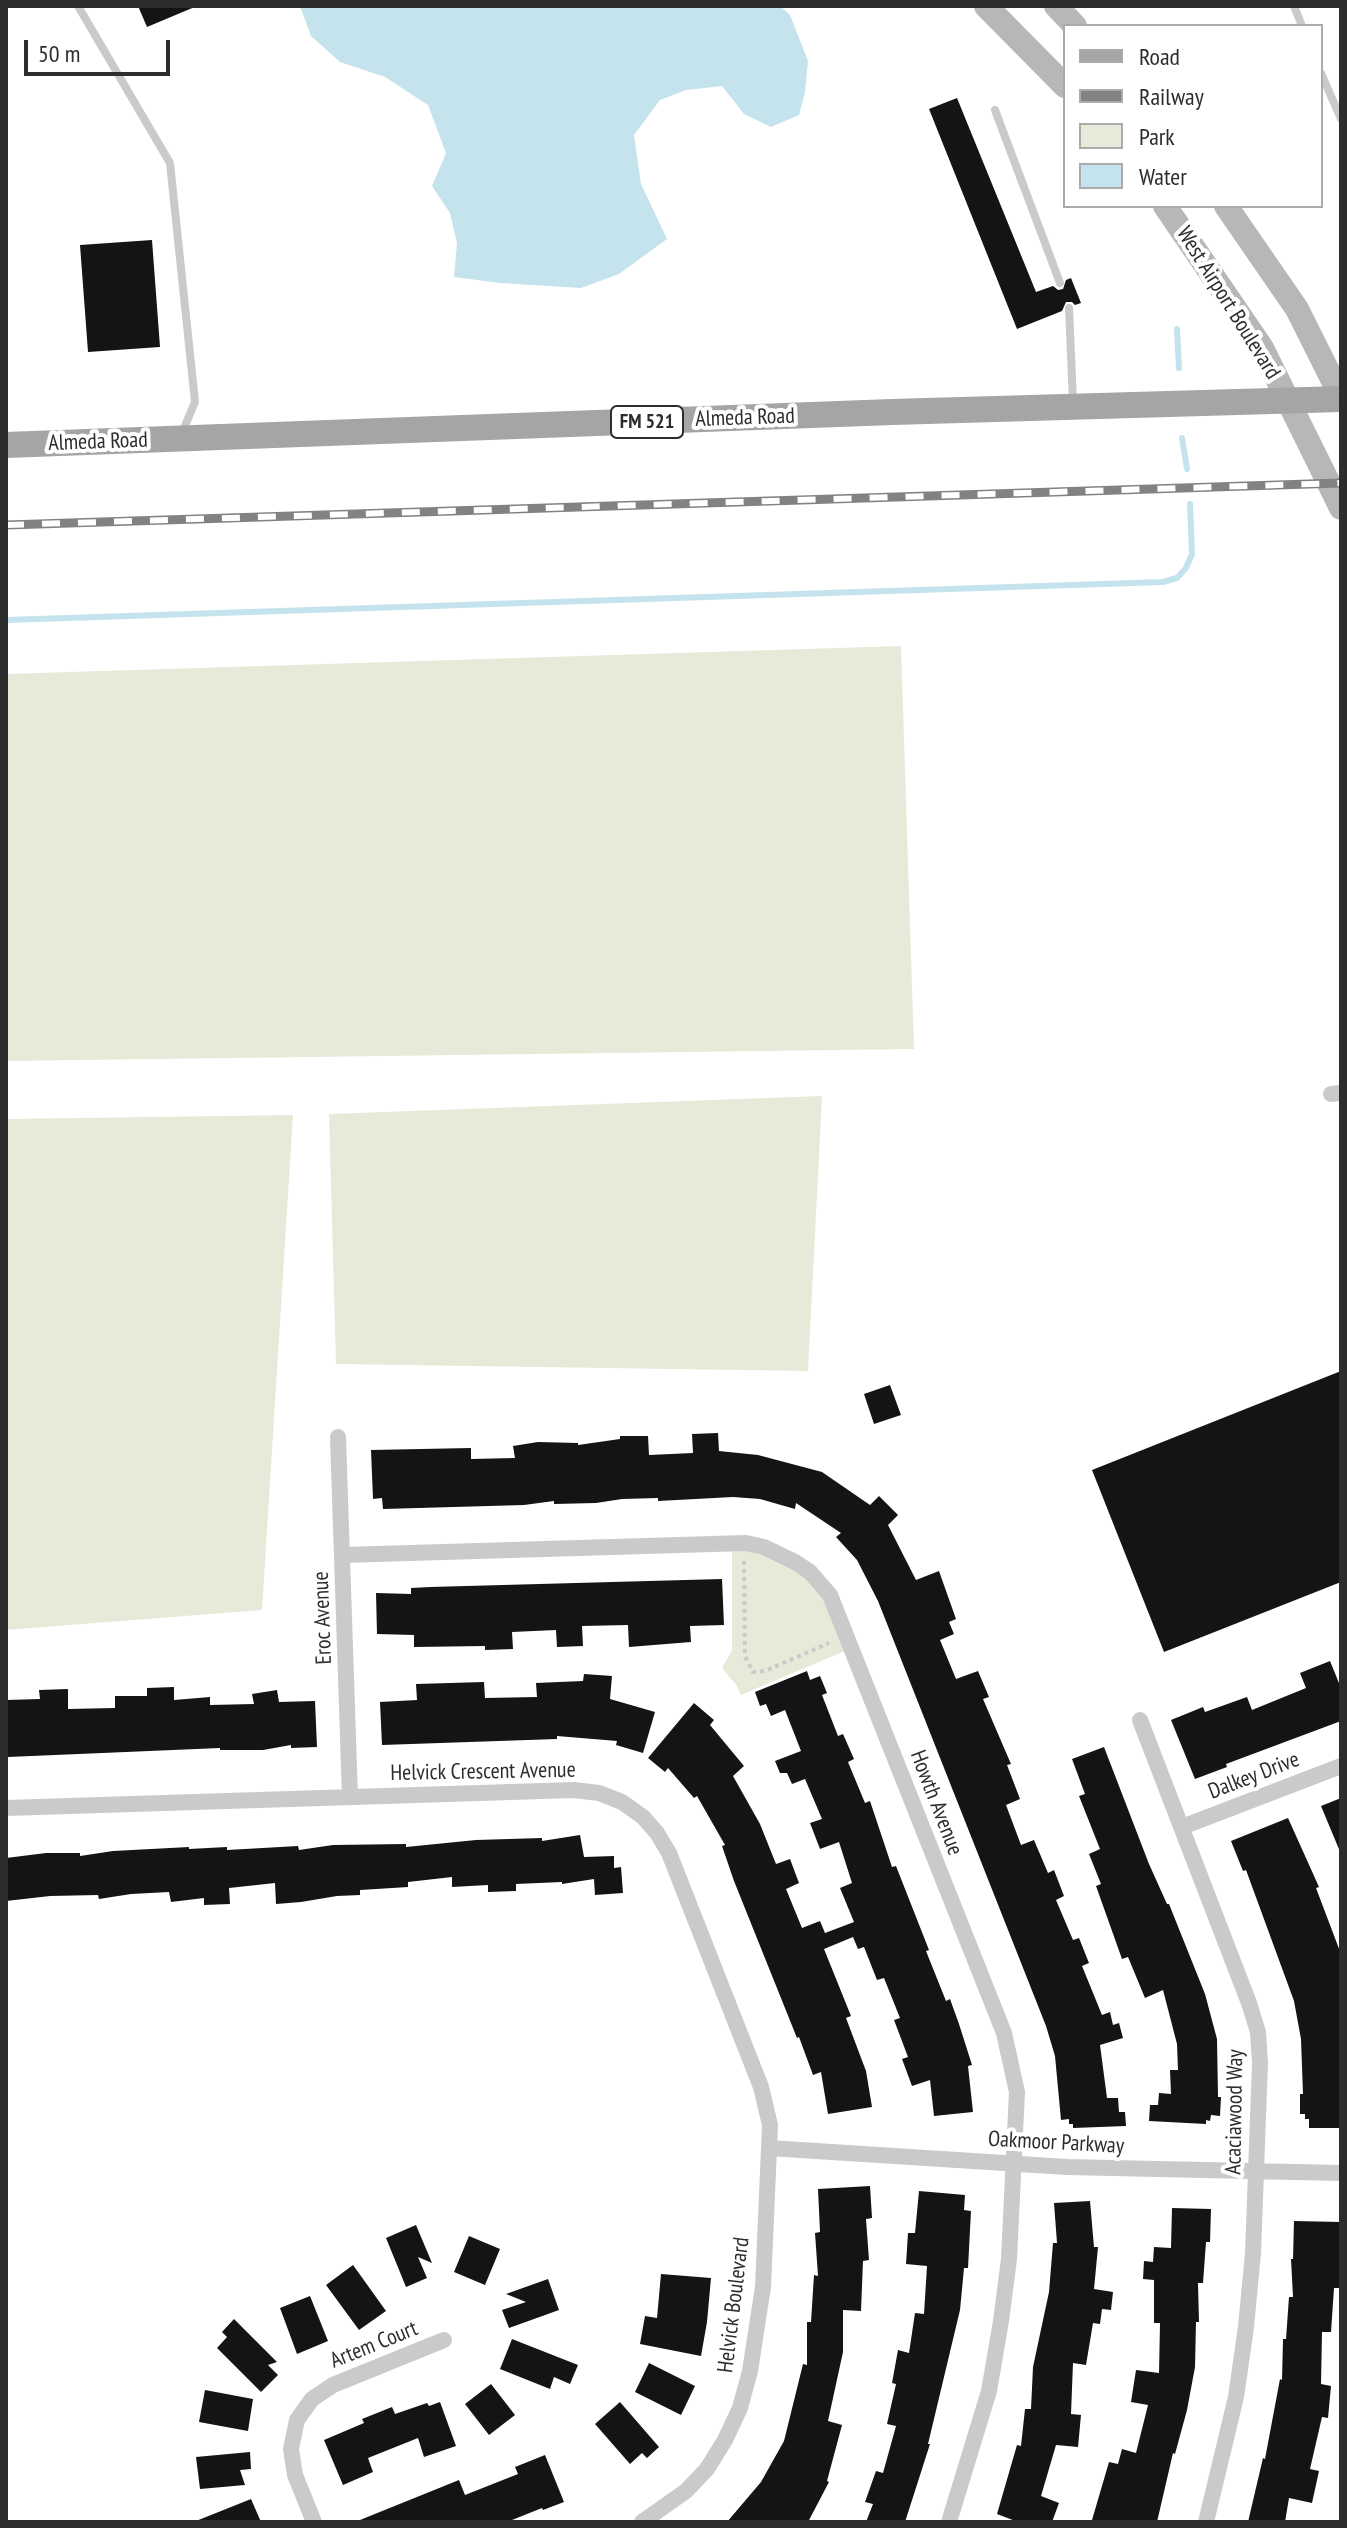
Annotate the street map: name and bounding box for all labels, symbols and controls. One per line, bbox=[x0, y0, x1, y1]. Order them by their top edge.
scale bar bbox=[28, 24, 174, 74]
legend bbox=[1063, 24, 1323, 208]
text: 50 m bbox=[38, 38, 80, 69]
text: Road bbox=[1139, 41, 1180, 72]
text: Railway bbox=[1139, 81, 1204, 112]
text: Park bbox=[1139, 121, 1175, 152]
text: Water bbox=[1139, 161, 1187, 192]
street label: West Airport Boulevard bbox=[1170, 222, 1286, 384]
street label: Almeda Road bbox=[695, 403, 795, 433]
road number: FM 521 bbox=[611, 406, 683, 438]
street label: Almeda Road bbox=[48, 427, 148, 457]
street label: Eroc Avenue bbox=[308, 1571, 338, 1665]
street label: Howth Avenue bbox=[904, 1747, 968, 1859]
street label: Dalkey Drive bbox=[1205, 1747, 1303, 1805]
street label: Helvick Crescent Avenue bbox=[390, 1757, 576, 1787]
street label: Acaciawood Way bbox=[1221, 2049, 1249, 2175]
street label: Oakmoor Parkway bbox=[987, 2126, 1125, 2160]
street label: Helvick Boulevard bbox=[713, 2236, 755, 2374]
street label: Artem Court bbox=[326, 2316, 422, 2374]

